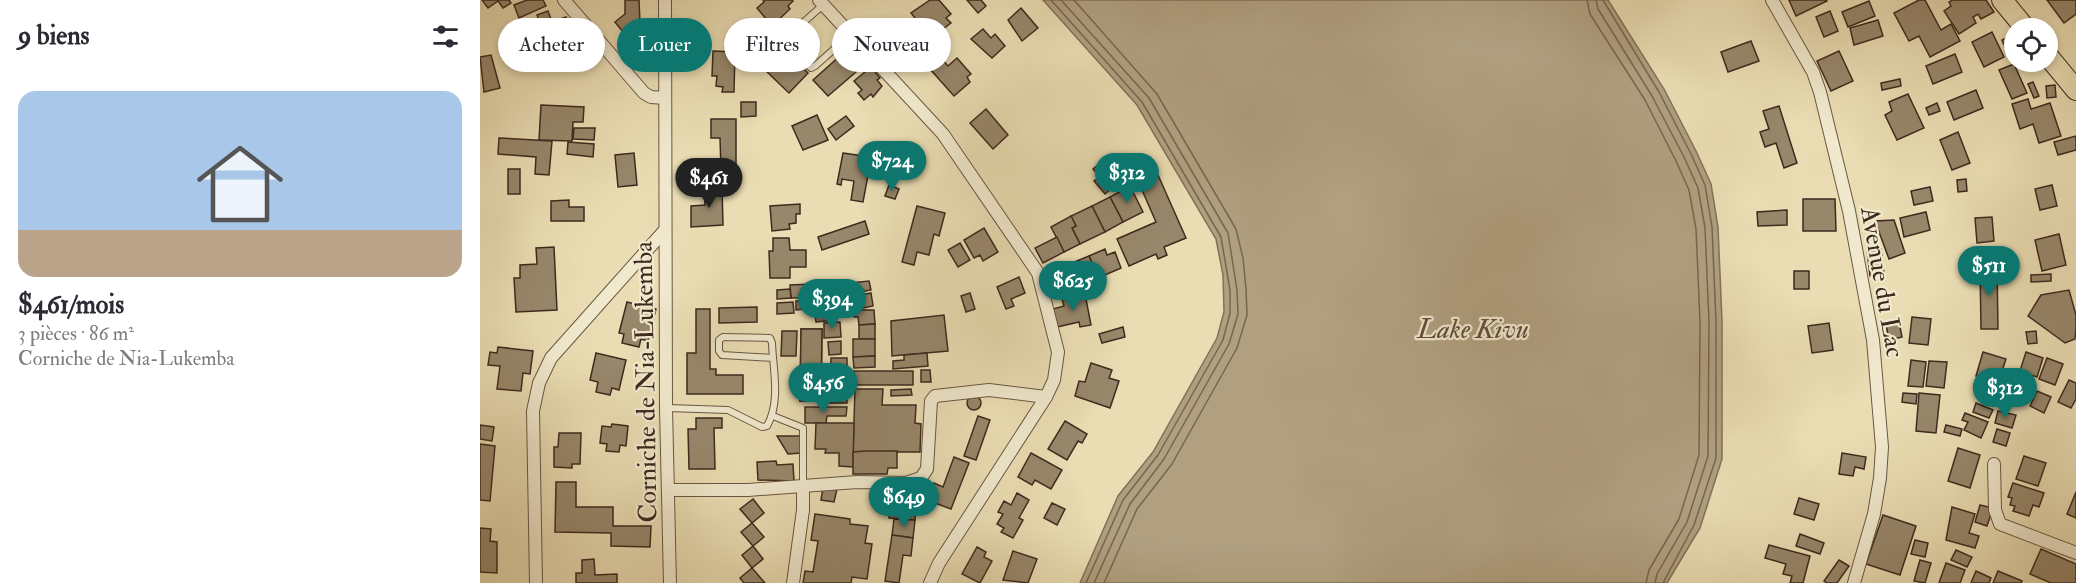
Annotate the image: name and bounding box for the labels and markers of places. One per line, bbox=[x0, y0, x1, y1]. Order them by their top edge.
pin: $724 bbox=[856, 141, 928, 192]
pin: $312 bbox=[1091, 153, 1163, 204]
pin: $461 bbox=[673, 158, 745, 209]
pin: $511 bbox=[1953, 246, 2025, 297]
pin: $625 bbox=[1037, 261, 1109, 312]
pin: $394 bbox=[796, 279, 868, 330]
pin: $456 bbox=[787, 363, 859, 414]
pin: $312 bbox=[1969, 368, 2041, 419]
pin: $649 bbox=[868, 477, 940, 528]

